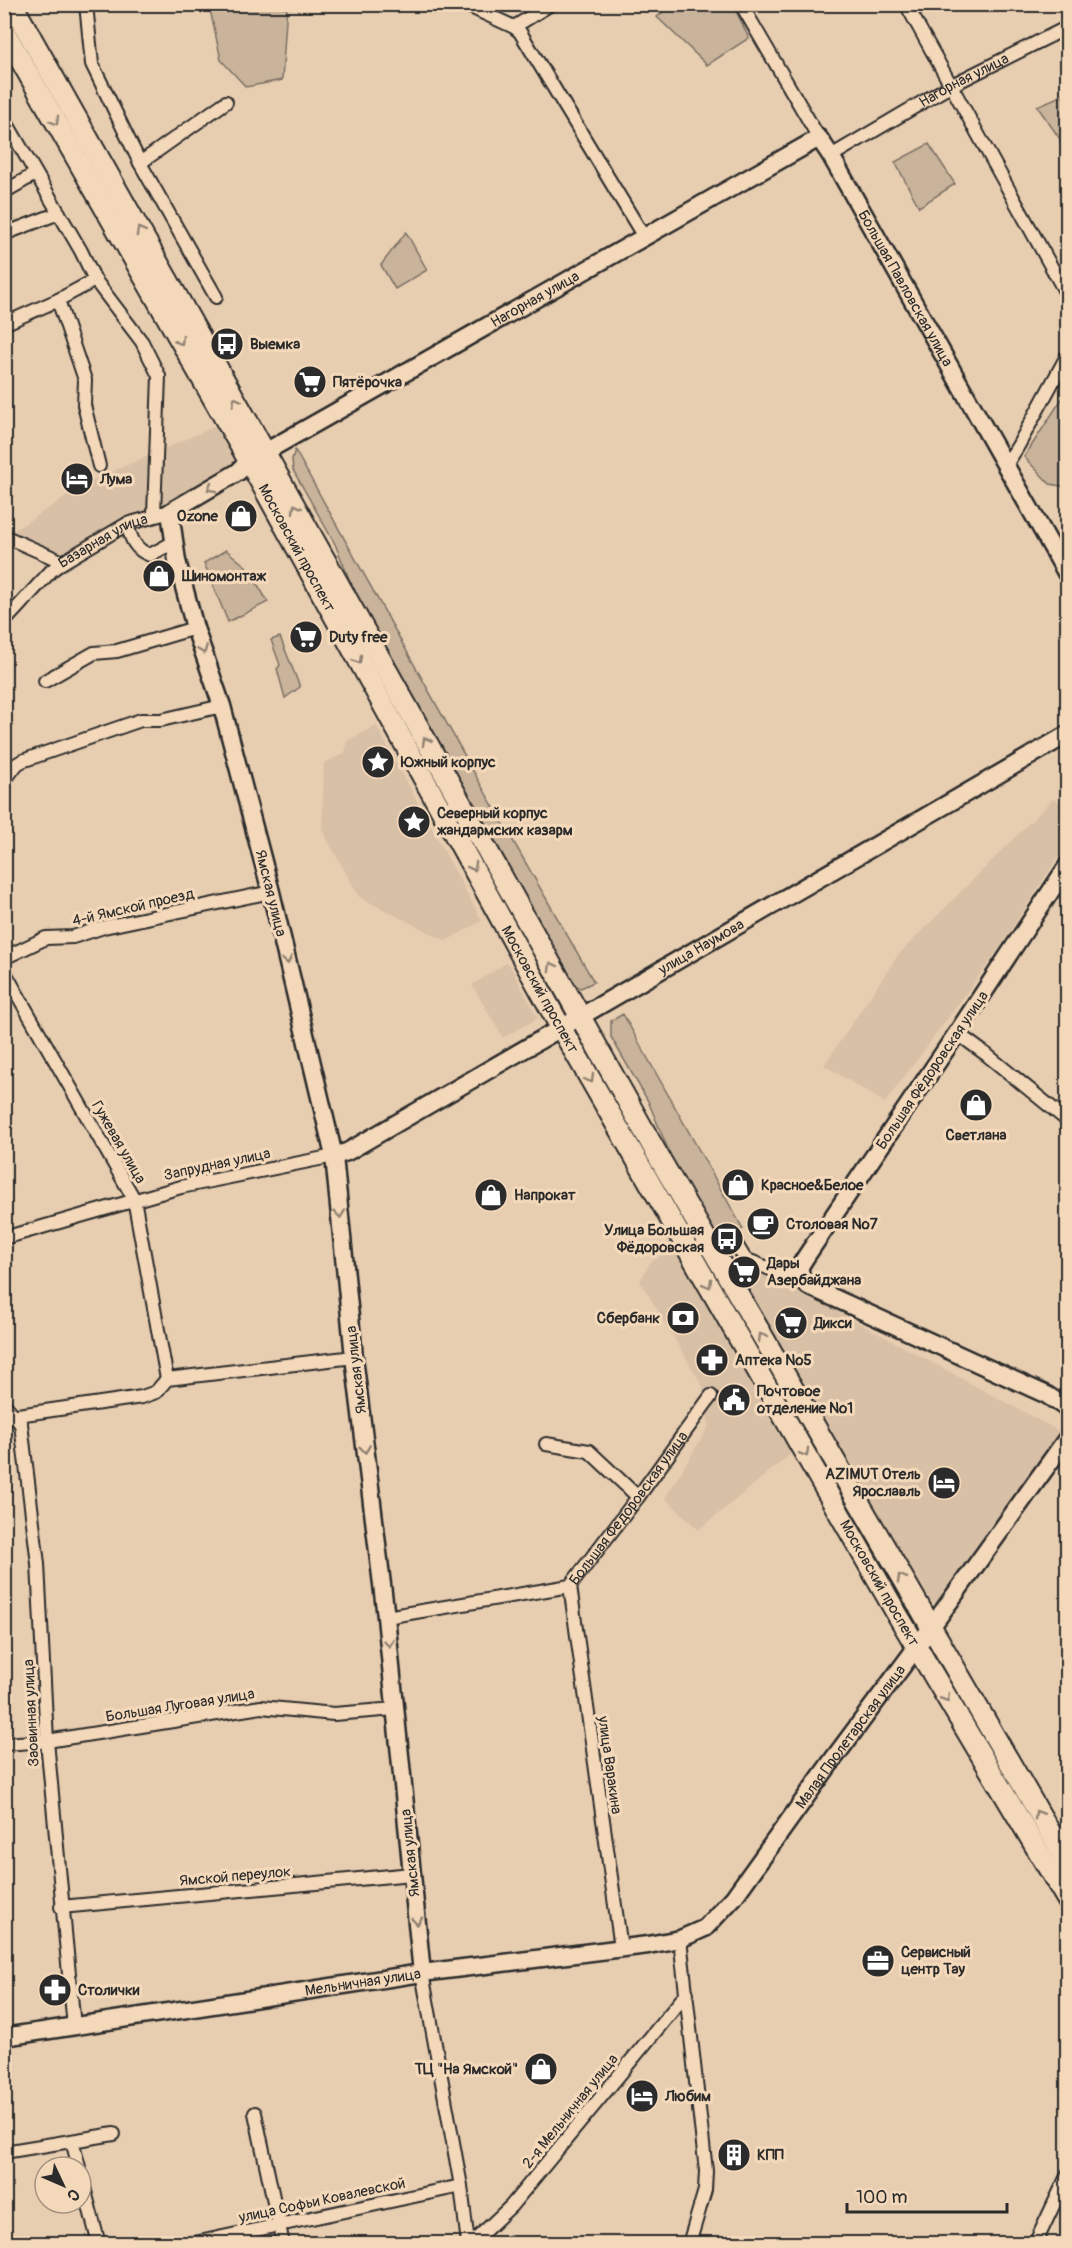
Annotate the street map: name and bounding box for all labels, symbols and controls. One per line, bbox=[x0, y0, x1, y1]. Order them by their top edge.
street label: Нагорная улица bbox=[916, 49, 1012, 112]
one-way arrow bbox=[48, 115, 60, 125]
street label: Большая Павловская улица bbox=[854, 207, 957, 370]
one-way arrow bbox=[136, 227, 148, 237]
street label: Нагорная улица bbox=[487, 267, 583, 332]
bus stop icon: Выемка bbox=[209, 326, 245, 362]
one-way arrow bbox=[173, 335, 185, 346]
place label: Выемка bbox=[250, 335, 300, 354]
supermarket icon: Пятёрочка bbox=[292, 364, 328, 400]
place label: Пятёрочка bbox=[333, 373, 402, 392]
one-way arrow bbox=[232, 397, 244, 407]
hotel icon: Лума bbox=[59, 461, 95, 497]
place label: Лума bbox=[99, 470, 132, 489]
one-way arrow bbox=[206, 481, 217, 492]
street label: Московский проспект bbox=[254, 481, 339, 616]
shop icon: Ozone bbox=[223, 498, 259, 534]
one-way arrow bbox=[292, 504, 303, 514]
place label: Ozone bbox=[177, 507, 219, 526]
street label: Базарная улица bbox=[55, 510, 150, 573]
shop icon: Шиномонтаж bbox=[141, 558, 177, 594]
place label: Шиномонтаж bbox=[181, 567, 266, 586]
supermarket icon: Duty free bbox=[288, 619, 324, 655]
place label: Duty free bbox=[329, 628, 388, 647]
one-way arrow bbox=[196, 644, 209, 655]
one-way arrow bbox=[351, 653, 363, 664]
one-way arrow bbox=[422, 736, 433, 747]
place icon: Южный корпус bbox=[360, 744, 396, 780]
place label: Южный корпус bbox=[400, 753, 496, 772]
place icon: Северный корпус жандармских казарм bbox=[396, 804, 432, 840]
place label: Северный корпус жандармских казарм bbox=[436, 804, 573, 840]
street label: Ямская улица bbox=[251, 848, 290, 938]
one-way arrow bbox=[466, 861, 477, 871]
street label: 4-й Ямской проезд bbox=[70, 884, 196, 931]
street label: улица Наумова bbox=[654, 915, 748, 980]
street label: Московский проспект bbox=[497, 922, 583, 1057]
one-way arrow bbox=[280, 954, 293, 964]
one-way arrow bbox=[547, 962, 559, 972]
street label: Большая Фёдоровская улица bbox=[872, 987, 993, 1153]
one-way arrow bbox=[583, 1073, 595, 1083]
shop icon: Светлана bbox=[958, 1087, 994, 1123]
street label: Гужевая улица bbox=[87, 1097, 150, 1187]
place label: Светлана bbox=[946, 1126, 1006, 1145]
street label: Запрудная улица bbox=[162, 1144, 272, 1185]
shop icon: Красное&Белое bbox=[720, 1167, 756, 1203]
place label: Красное&Белое bbox=[761, 1176, 864, 1195]
shop icon: Напрокат bbox=[473, 1177, 509, 1213]
place label: Напрокат bbox=[514, 1186, 576, 1205]
cafe icon: Столовая №7 bbox=[745, 1206, 781, 1242]
one-way arrow bbox=[333, 1209, 346, 1218]
place label: Столовая №7 bbox=[786, 1215, 878, 1234]
place label: Улица Большая Фёдоровская bbox=[604, 1221, 704, 1257]
bus stop icon: Улица Большая Фёдоровская bbox=[709, 1221, 745, 1257]
supermarket icon: Дары Азербайджана bbox=[726, 1254, 762, 1290]
place label: Дары Азербайджана bbox=[766, 1254, 861, 1290]
one-way arrow bbox=[701, 1278, 712, 1288]
bank icon: Сбербанк bbox=[665, 1300, 701, 1336]
supermarket icon: Дикси bbox=[773, 1305, 809, 1341]
place label: Сбербанк bbox=[597, 1309, 660, 1328]
place label: Дикси bbox=[813, 1314, 852, 1333]
street label: Ямская улица bbox=[342, 1325, 371, 1415]
one-way arrow bbox=[758, 1333, 769, 1343]
pharmacy icon: Аптека №5 bbox=[694, 1342, 730, 1378]
place label: Аптека №5 bbox=[735, 1351, 812, 1370]
public building icon: Почтовое отделение №1 bbox=[716, 1382, 752, 1418]
place label: Почтовое отделение №1 bbox=[756, 1382, 853, 1418]
street label: Большая Фёдоровская улица bbox=[565, 1427, 693, 1589]
one-way arrow bbox=[359, 1445, 371, 1454]
one-way arrow bbox=[798, 1447, 809, 1458]
place label: AZIMUT Отель Ярославль bbox=[825, 1465, 921, 1501]
hotel icon: AZIMUT Отель Ярославль bbox=[926, 1465, 962, 1501]
street label: Московский проспект bbox=[835, 1517, 923, 1650]
one-way arrow bbox=[897, 1574, 908, 1584]
one-way arrow bbox=[382, 1638, 395, 1647]
street label: Заовинная улица bbox=[19, 1659, 44, 1767]
street label: Малая Пролетарская улица bbox=[792, 1661, 910, 1813]
street label: Большая Луговая улица bbox=[104, 1684, 256, 1727]
one-way arrow bbox=[939, 1692, 951, 1702]
street label: улица Варакина bbox=[593, 1714, 626, 1815]
street label: Ямская улица bbox=[396, 1808, 425, 1898]
one-way arrow bbox=[1034, 1810, 1045, 1820]
street label: Ямской переулок bbox=[178, 1862, 292, 1891]
one-way arrow bbox=[410, 1916, 423, 1925]
office icon: Сервисный центр Тау bbox=[860, 1943, 896, 1979]
place label: Сервисный центр Тау bbox=[901, 1943, 971, 1979]
street label: Мельничная улица bbox=[304, 1964, 422, 2001]
pharmacy icon: Столички bbox=[37, 1972, 73, 2008]
place label: Столички bbox=[78, 1981, 140, 2000]
street label: 2-я Мельничная улица bbox=[518, 2050, 622, 2172]
shop icon: ТЦ "На Ямской" bbox=[523, 2051, 559, 2087]
place label: ТЦ "На Ямской" bbox=[414, 2060, 518, 2079]
hotel icon: Любим bbox=[624, 2078, 660, 2114]
place label: Любим bbox=[664, 2087, 711, 2106]
building icon: КПП bbox=[716, 2137, 752, 2173]
place label: КПП bbox=[757, 2146, 784, 2165]
north arrow bbox=[33, 2155, 93, 2215]
street label: улица Софьи Ковалевской bbox=[236, 2174, 407, 2228]
scale bar bbox=[847, 2176, 1008, 2214]
text: С bbox=[62, 2184, 84, 2205]
text: 100 m bbox=[856, 2186, 908, 2209]

